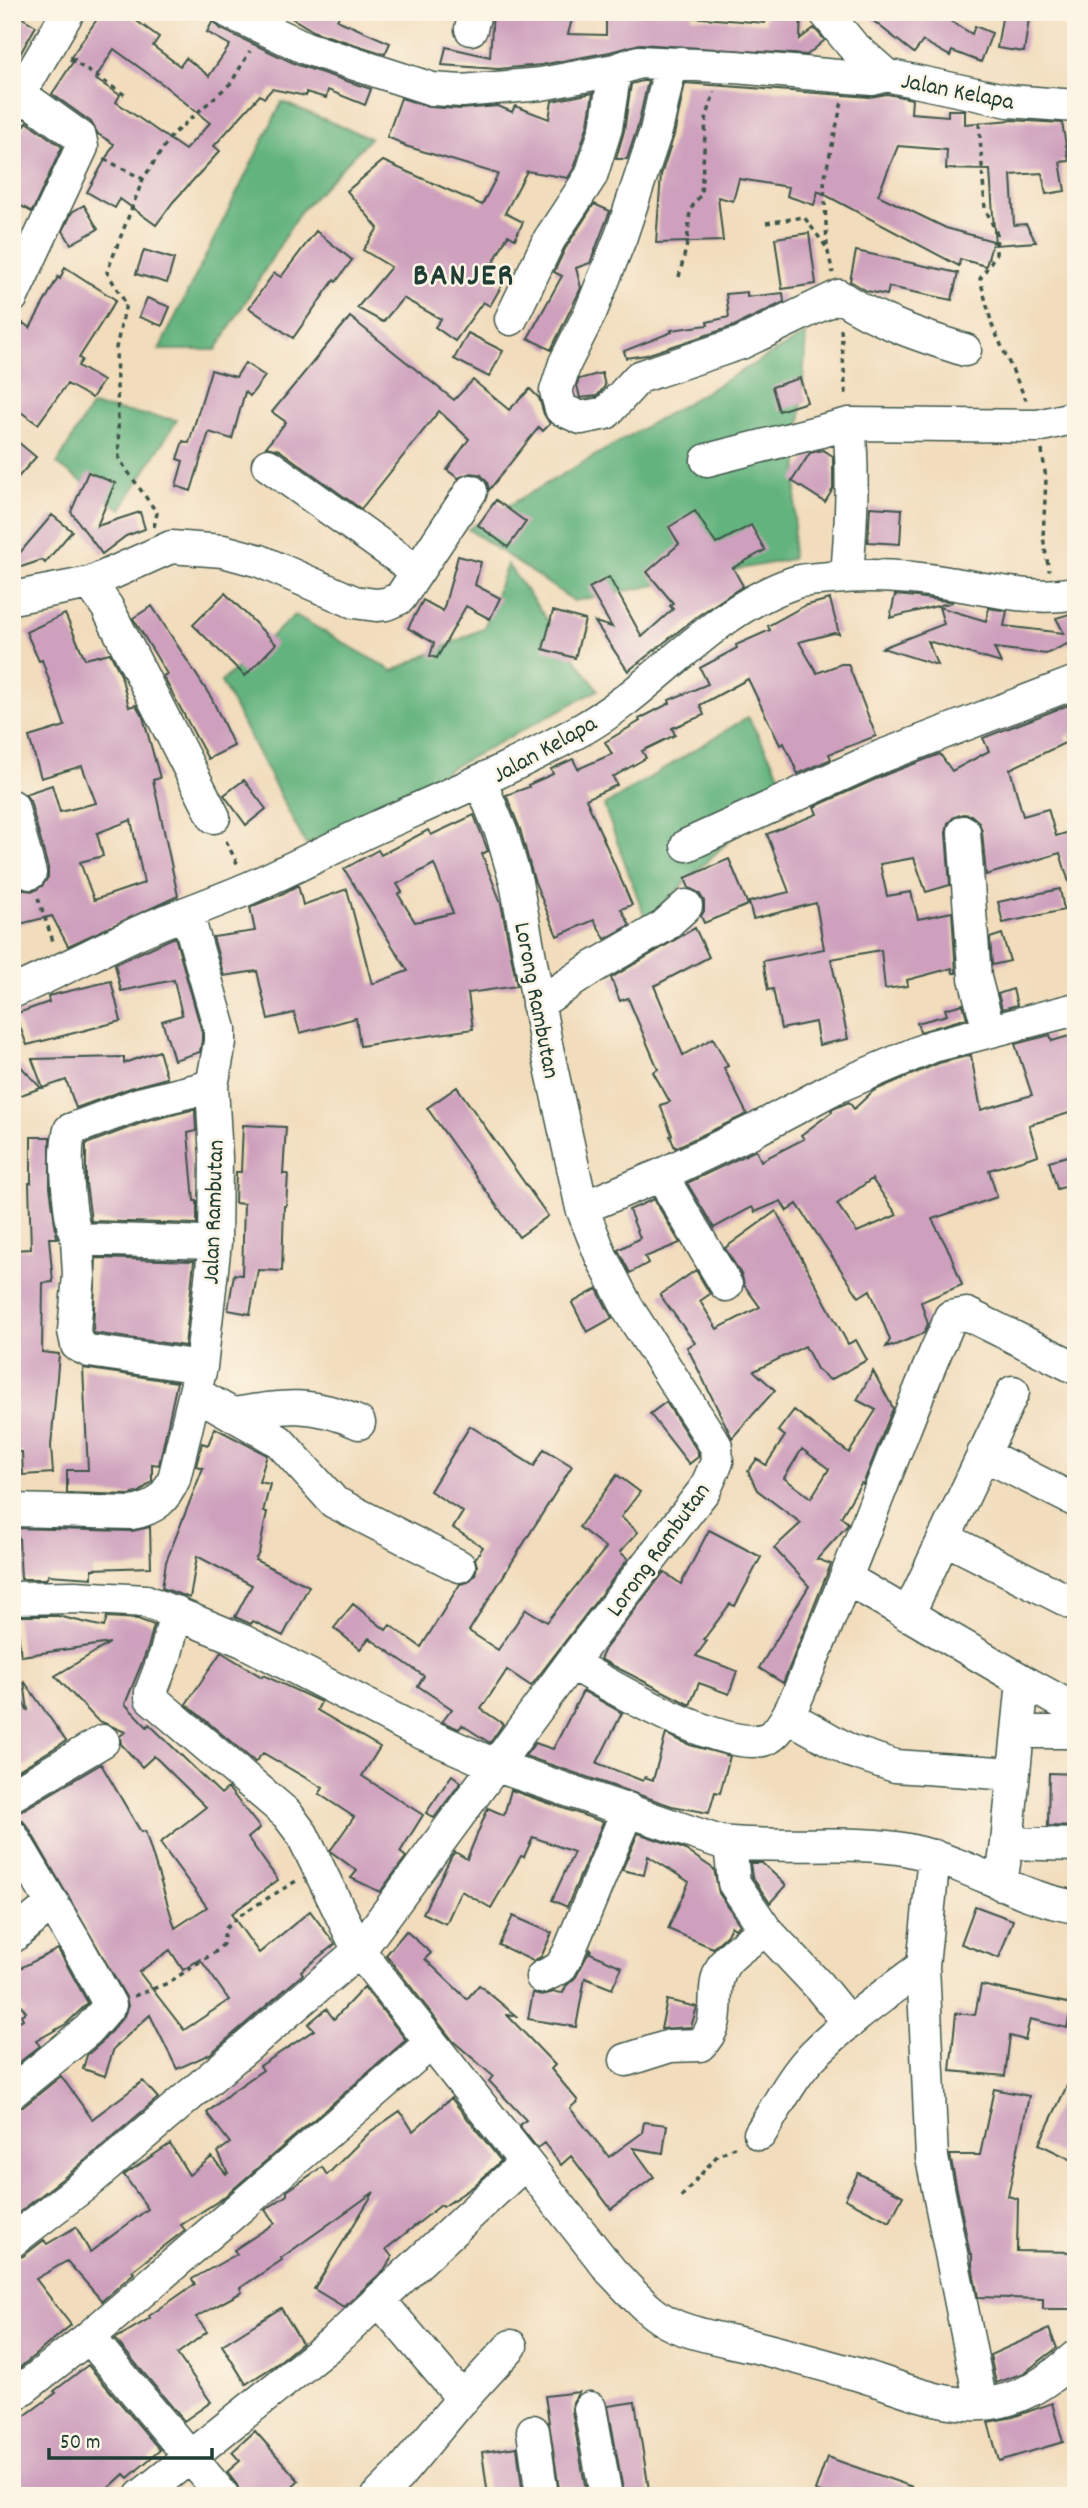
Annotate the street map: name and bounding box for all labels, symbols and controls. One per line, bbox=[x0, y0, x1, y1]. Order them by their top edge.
street label: Jalan Kelapa bbox=[898, 65, 1018, 121]
district label: BANJER bbox=[413, 255, 515, 301]
street label: Jalan Kelapa bbox=[487, 708, 604, 793]
street label: Lorong Rambutan bbox=[503, 920, 567, 1082]
street label: Jalan Rambutan bbox=[195, 1139, 235, 1285]
street label: Lorong Rambutan bbox=[599, 1477, 720, 1625]
scale bar bbox=[49, 2417, 212, 2461]
text: 50 m bbox=[60, 2429, 100, 2459]

